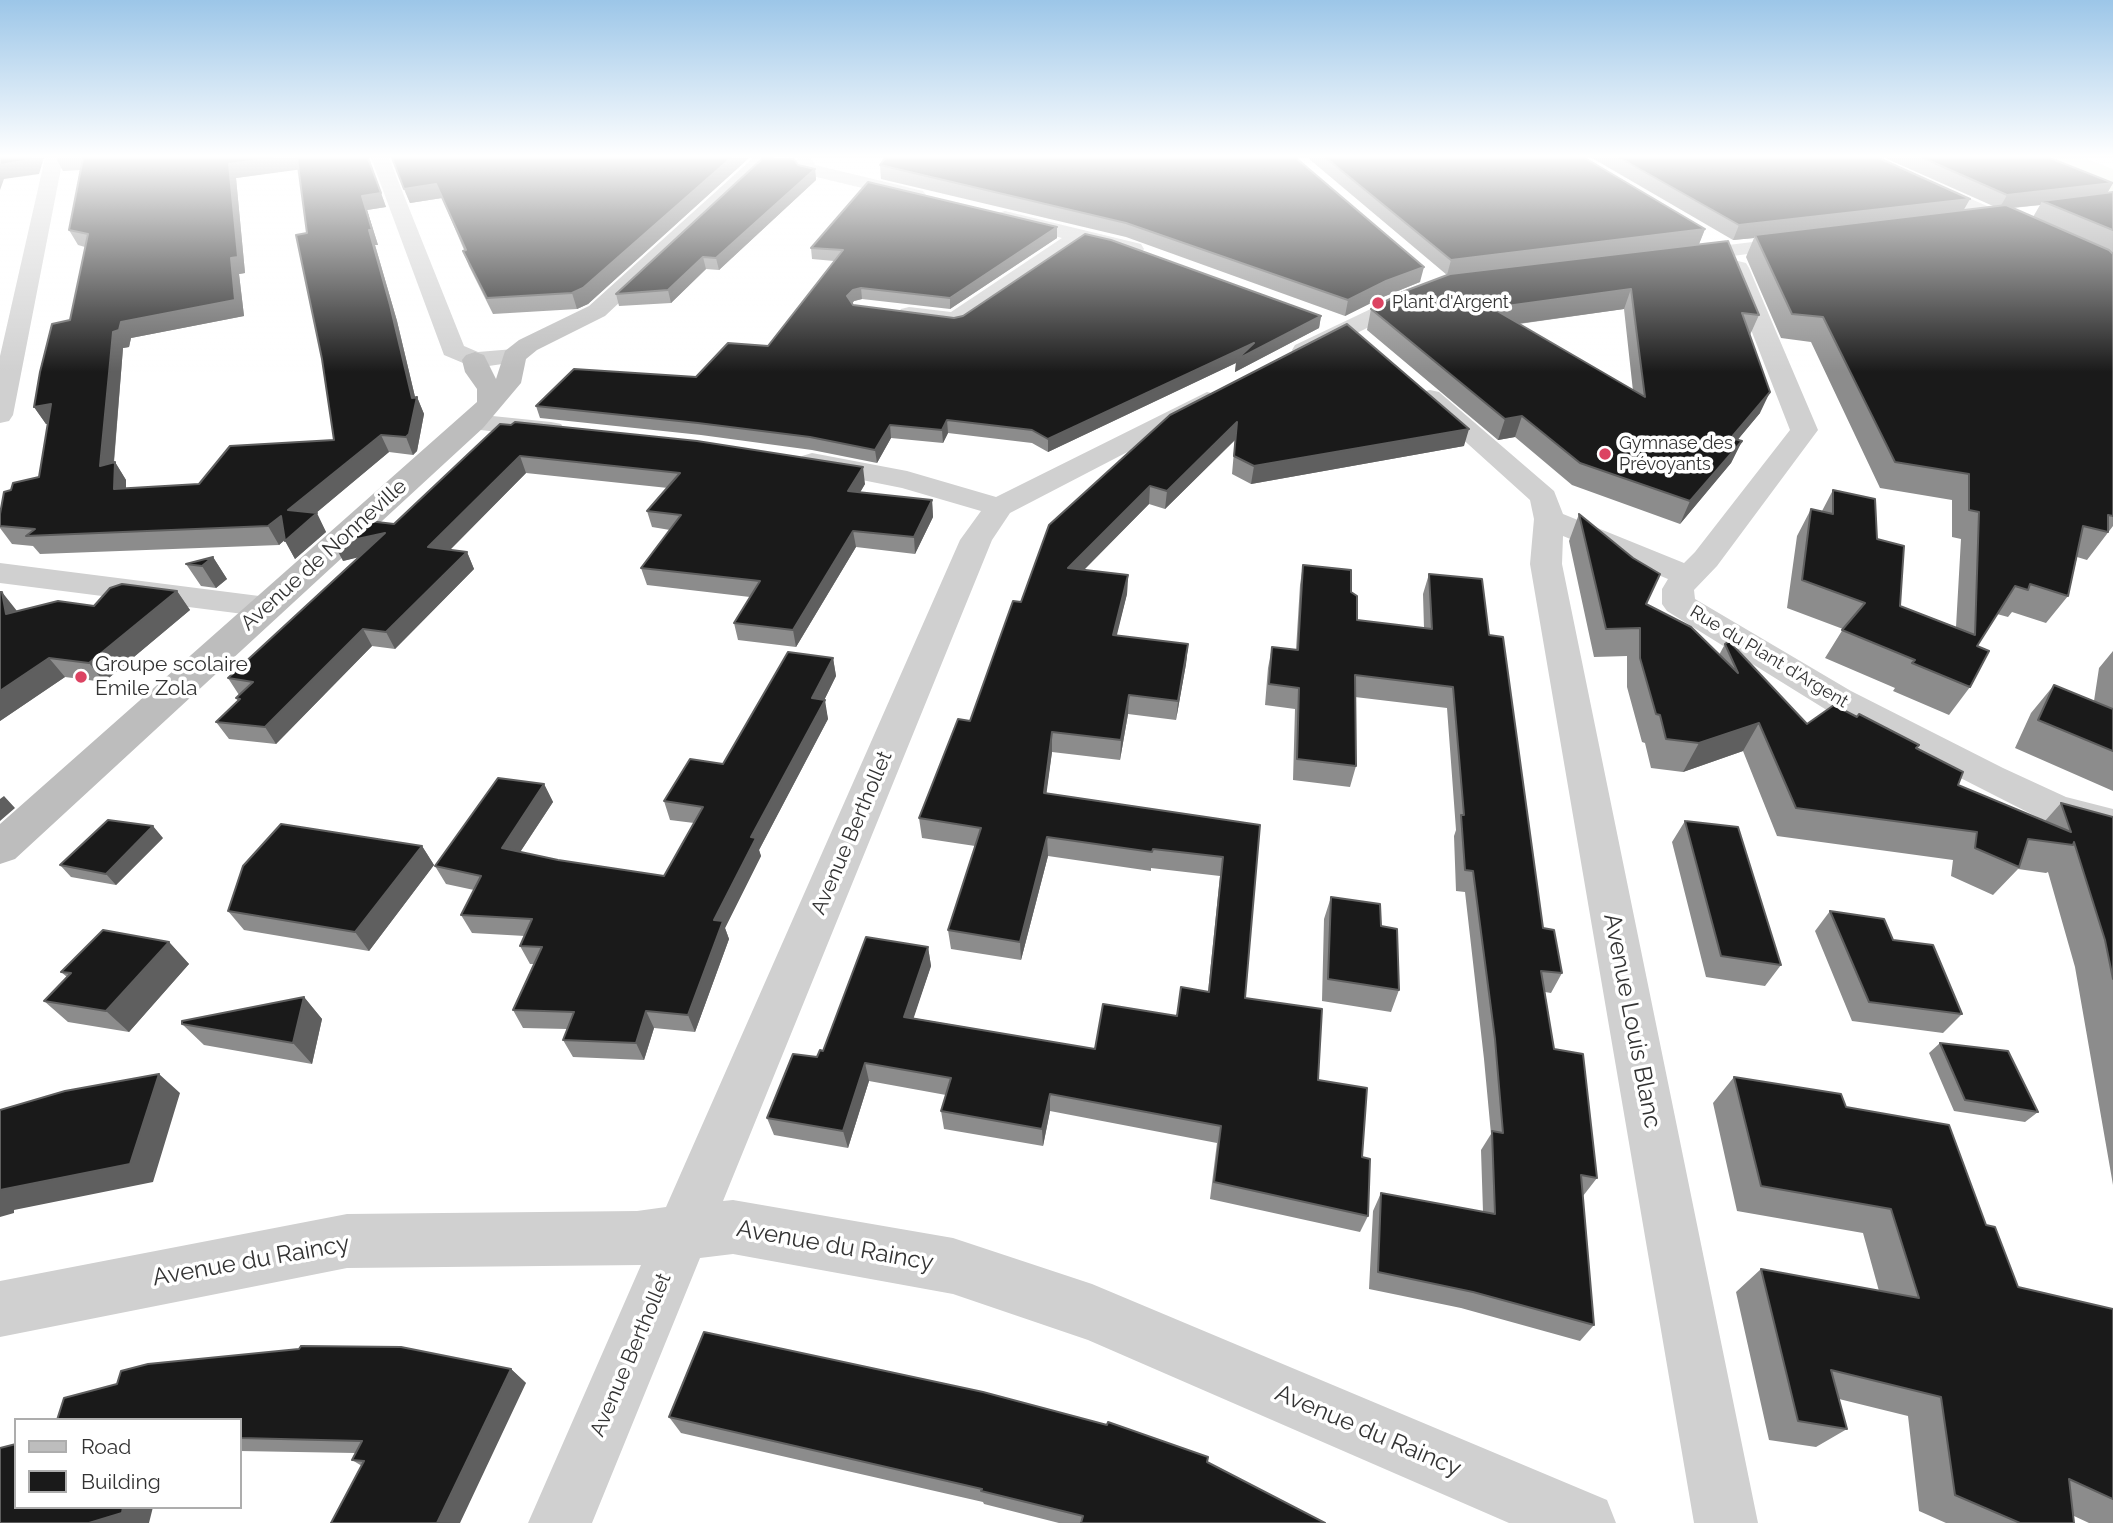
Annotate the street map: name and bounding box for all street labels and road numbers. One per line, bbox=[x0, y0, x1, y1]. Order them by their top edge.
street label: Avenue de Nonneville bbox=[236, 474, 412, 636]
street label: Rue du Plant d'Argent bbox=[1686, 601, 1852, 713]
street label: Avenue Berthollet bbox=[806, 747, 898, 919]
street label: Avenue Louis Blanc bbox=[1597, 911, 1667, 1131]
street label: Avenue du Raincy bbox=[734, 1215, 936, 1277]
street label: Avenue du Raincy bbox=[150, 1230, 352, 1292]
street label: Avenue Berthollet bbox=[585, 1269, 677, 1441]
street label: Avenue du Raincy bbox=[1271, 1379, 1465, 1483]

